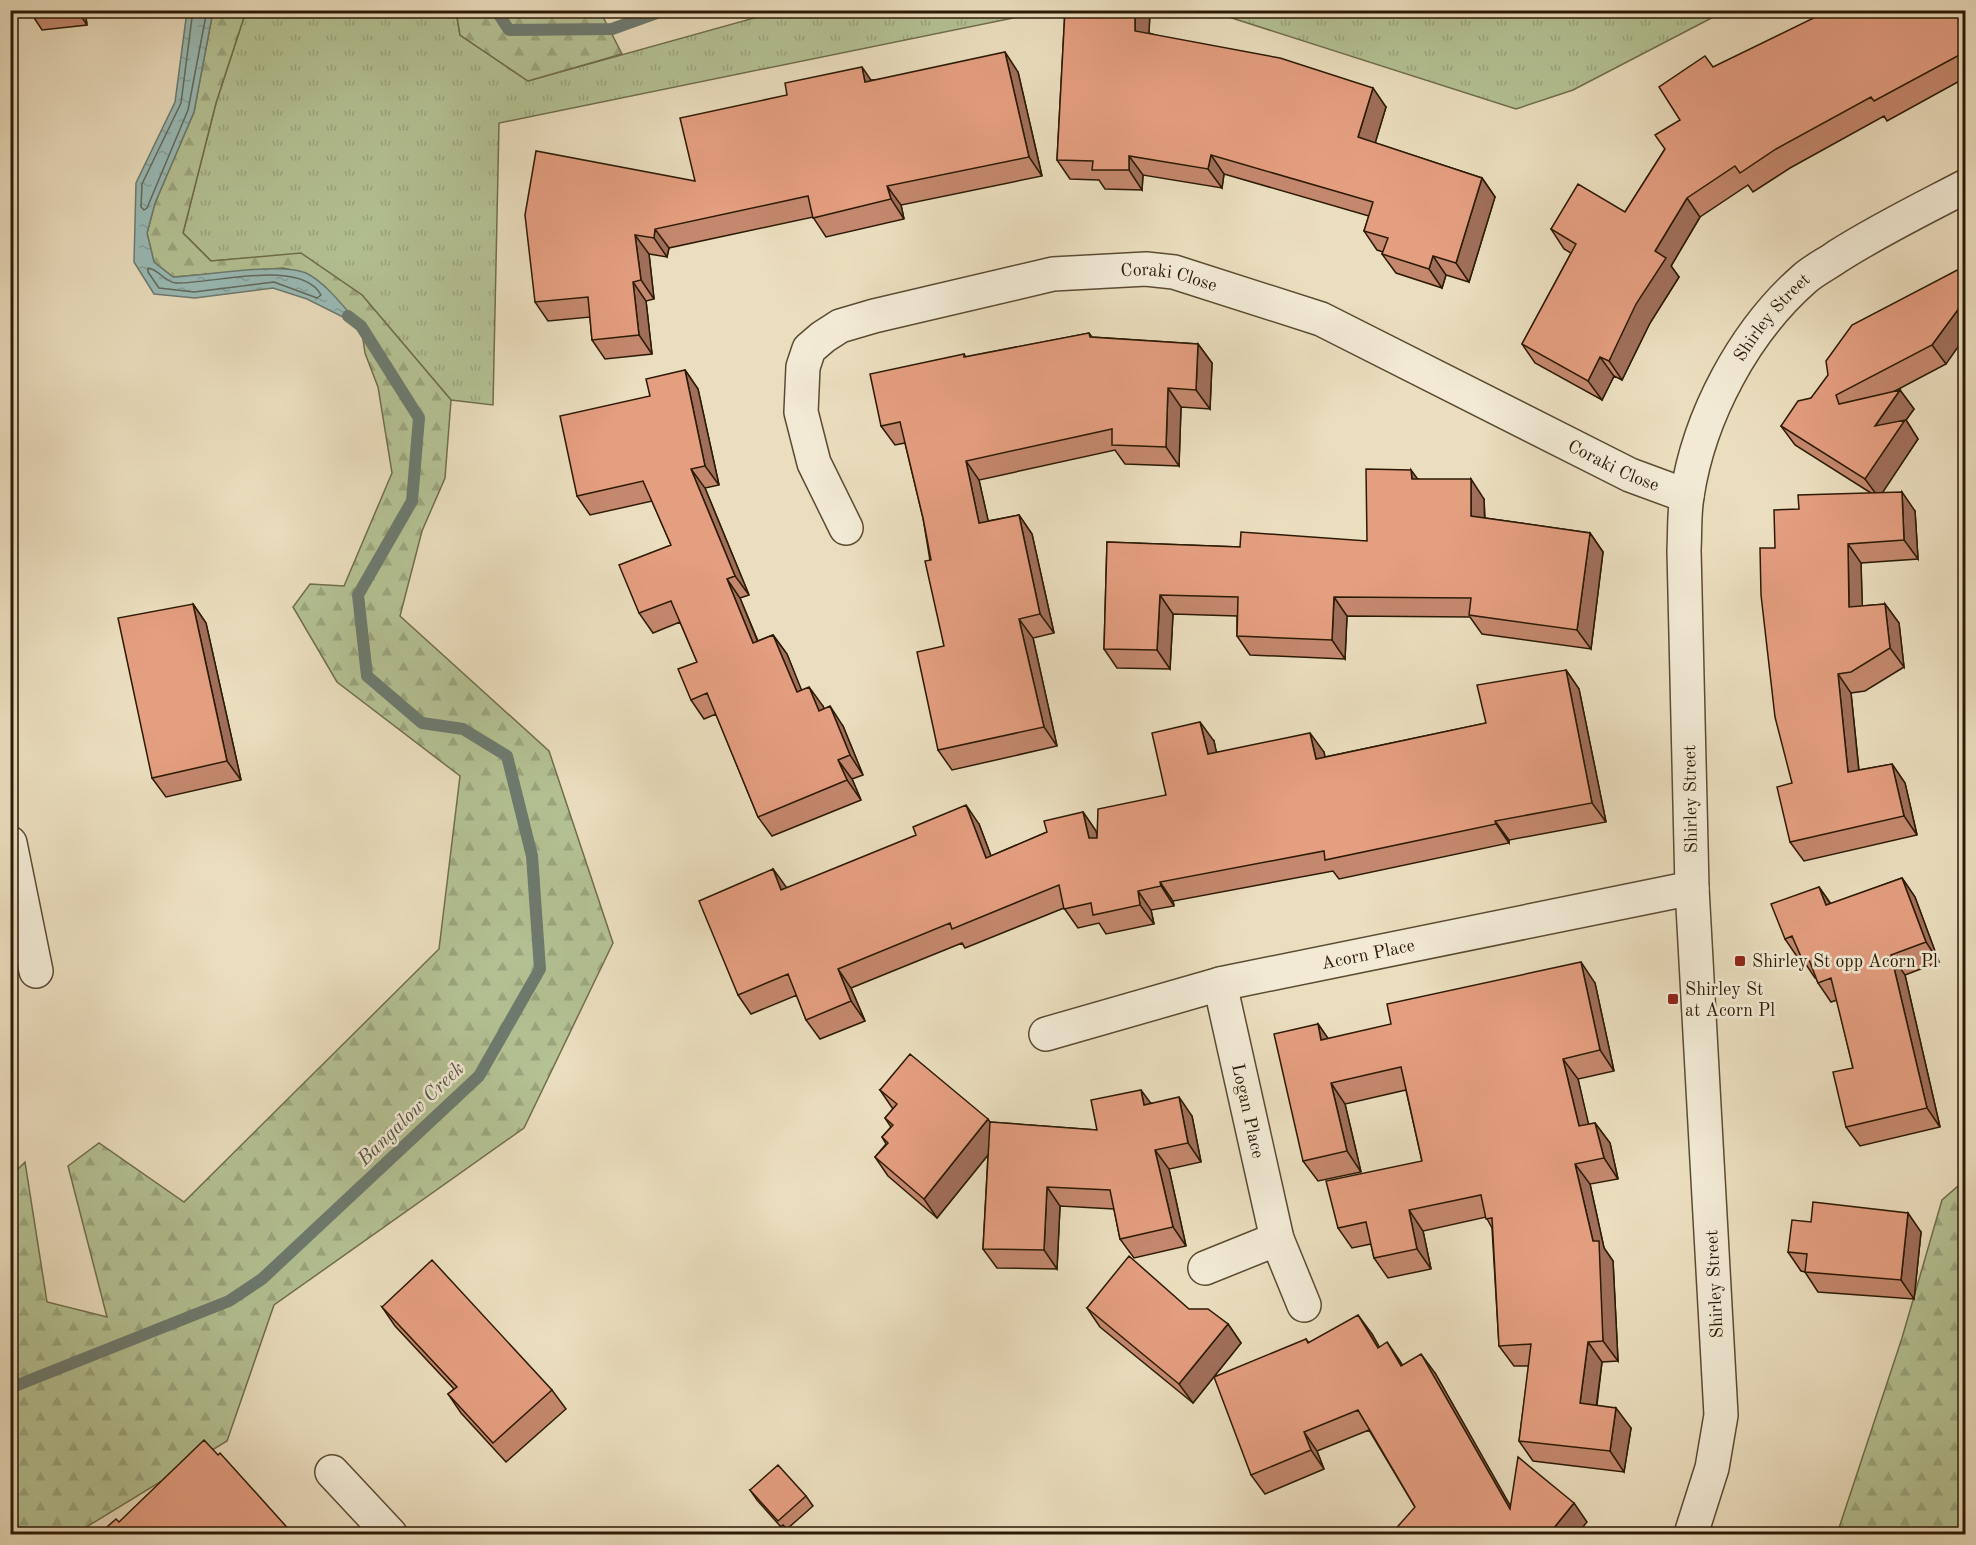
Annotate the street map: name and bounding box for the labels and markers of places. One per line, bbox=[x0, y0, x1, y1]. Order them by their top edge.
place label: Shirley St opp Acorn Pl bbox=[1752, 953, 1938, 971]
marker: Shirley St opp Acorn Pl bbox=[1733, 954, 1747, 968]
place label: Shirley St at Acorn Pl bbox=[1685, 981, 1775, 1020]
marker: Shirley St at Acorn Pl bbox=[1666, 992, 1680, 1006]

